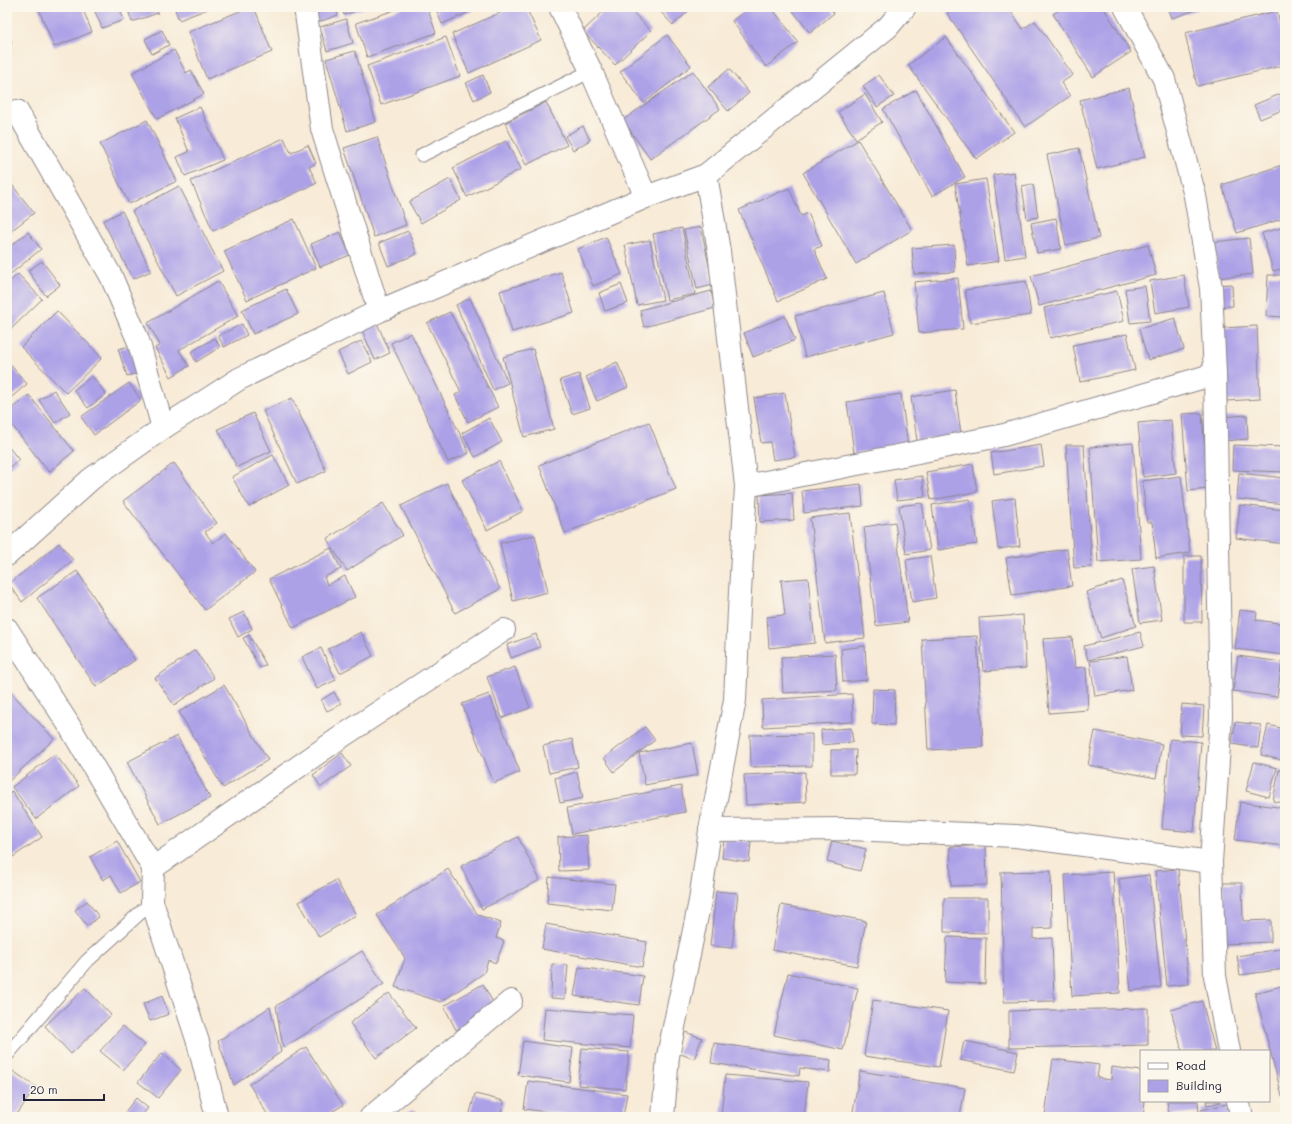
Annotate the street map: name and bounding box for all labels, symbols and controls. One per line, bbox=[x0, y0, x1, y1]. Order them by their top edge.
legend bbox=[1140, 1050, 1270, 1102]
text: Road bbox=[1176, 1057, 1206, 1073]
scale bar bbox=[24, 1076, 104, 1102]
text: Building bbox=[1176, 1077, 1222, 1093]
text: 20 m bbox=[30, 1081, 58, 1097]

